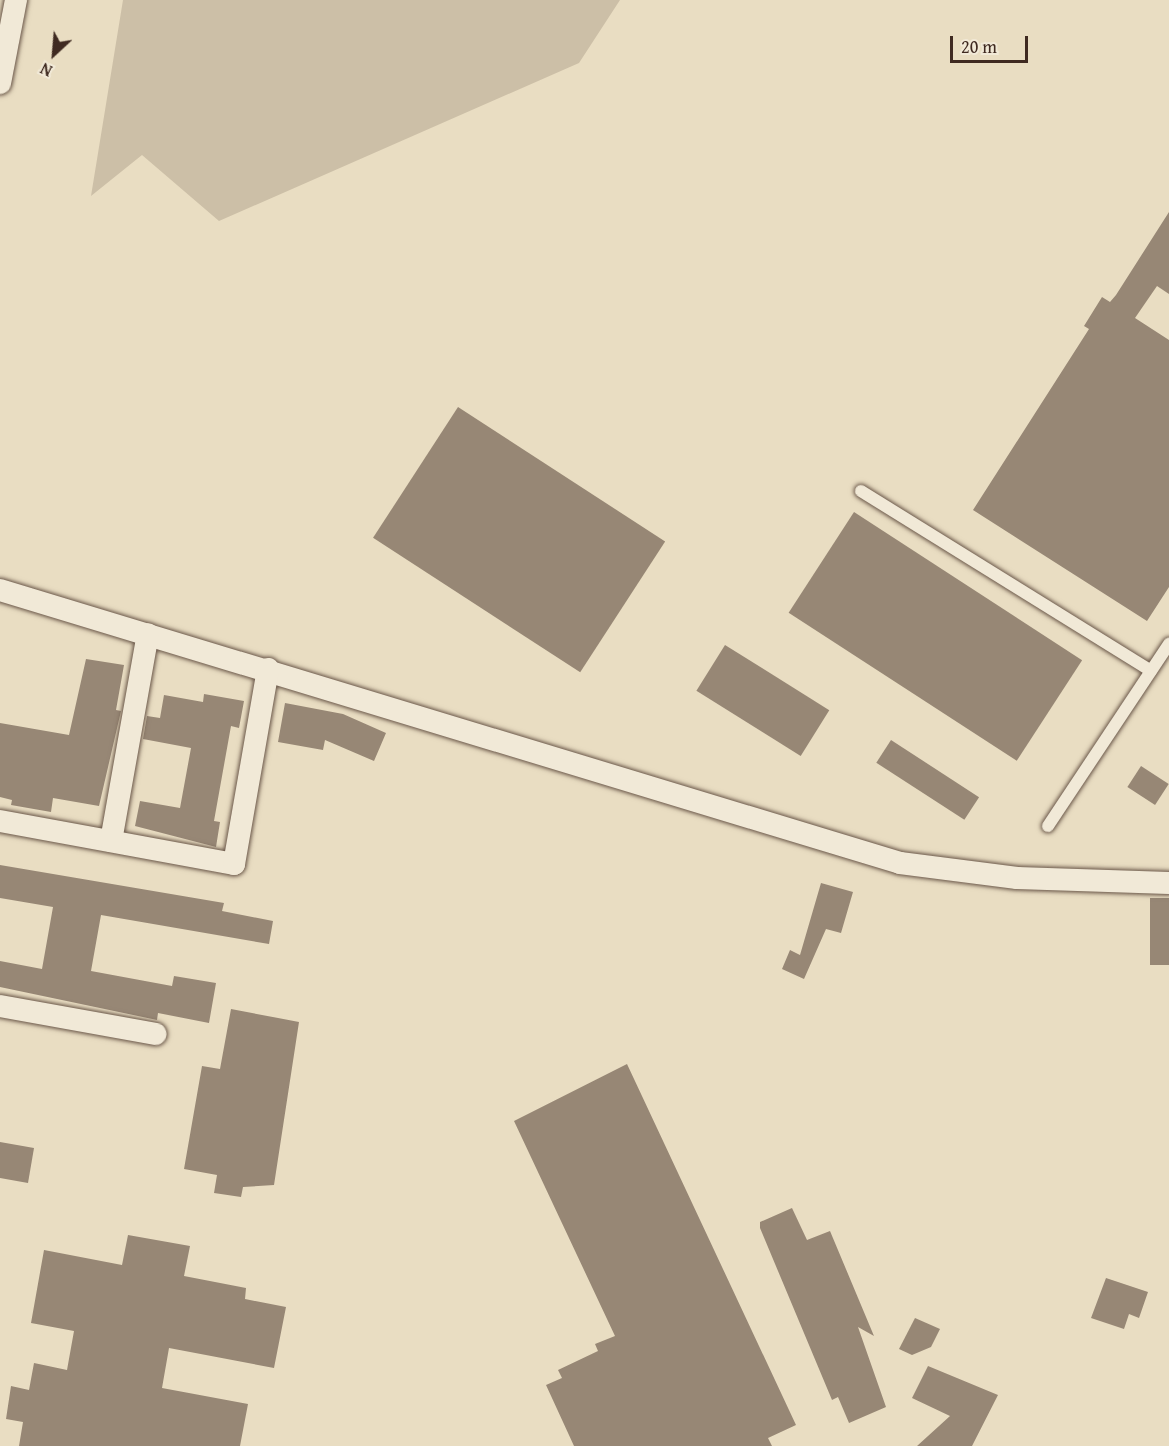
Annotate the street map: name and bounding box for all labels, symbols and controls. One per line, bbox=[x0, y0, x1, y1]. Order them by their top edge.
north arrow bbox=[24, 24, 84, 84]
scale bar bbox=[953, 24, 1031, 62]
text: 20 m bbox=[961, 33, 997, 60]
text: N bbox=[36, 57, 56, 83]

